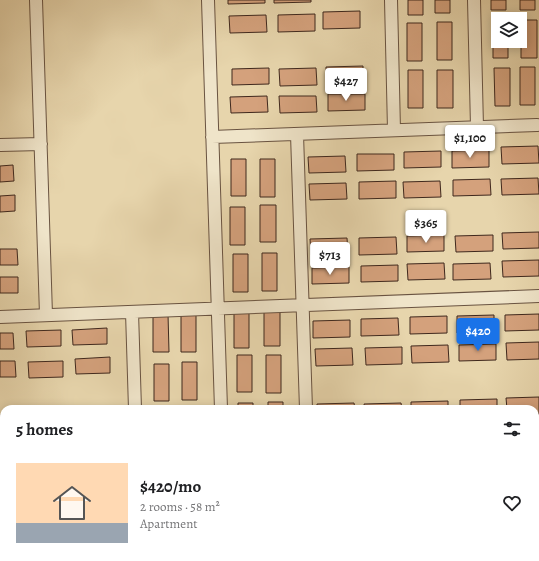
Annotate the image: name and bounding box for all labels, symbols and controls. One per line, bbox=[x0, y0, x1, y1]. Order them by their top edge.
map controls bbox=[491, 12, 527, 48]
button: layers bbox=[491, 12, 527, 48]
pin: $427 bbox=[322, 68, 370, 102]
text: $427 bbox=[334, 72, 358, 89]
pin: $1,100 bbox=[437, 125, 503, 159]
text: $1,100 bbox=[454, 129, 486, 146]
pin: $365 bbox=[402, 210, 450, 244]
text: $365 bbox=[414, 214, 438, 231]
pin: $713 bbox=[306, 242, 354, 276]
text: $713 bbox=[319, 246, 341, 263]
pin: $420 bbox=[454, 318, 502, 352]
text: $420 bbox=[466, 322, 491, 339]
text: 5 homes bbox=[16, 418, 73, 441]
icon: filters bbox=[501, 418, 523, 440]
text: $420/mo bbox=[140, 475, 201, 498]
icon: home bbox=[48, 479, 96, 527]
icon: heart bbox=[501, 492, 523, 514]
text: 2 rooms · 58 m² bbox=[140, 498, 220, 515]
text: Apartment bbox=[140, 515, 198, 532]

